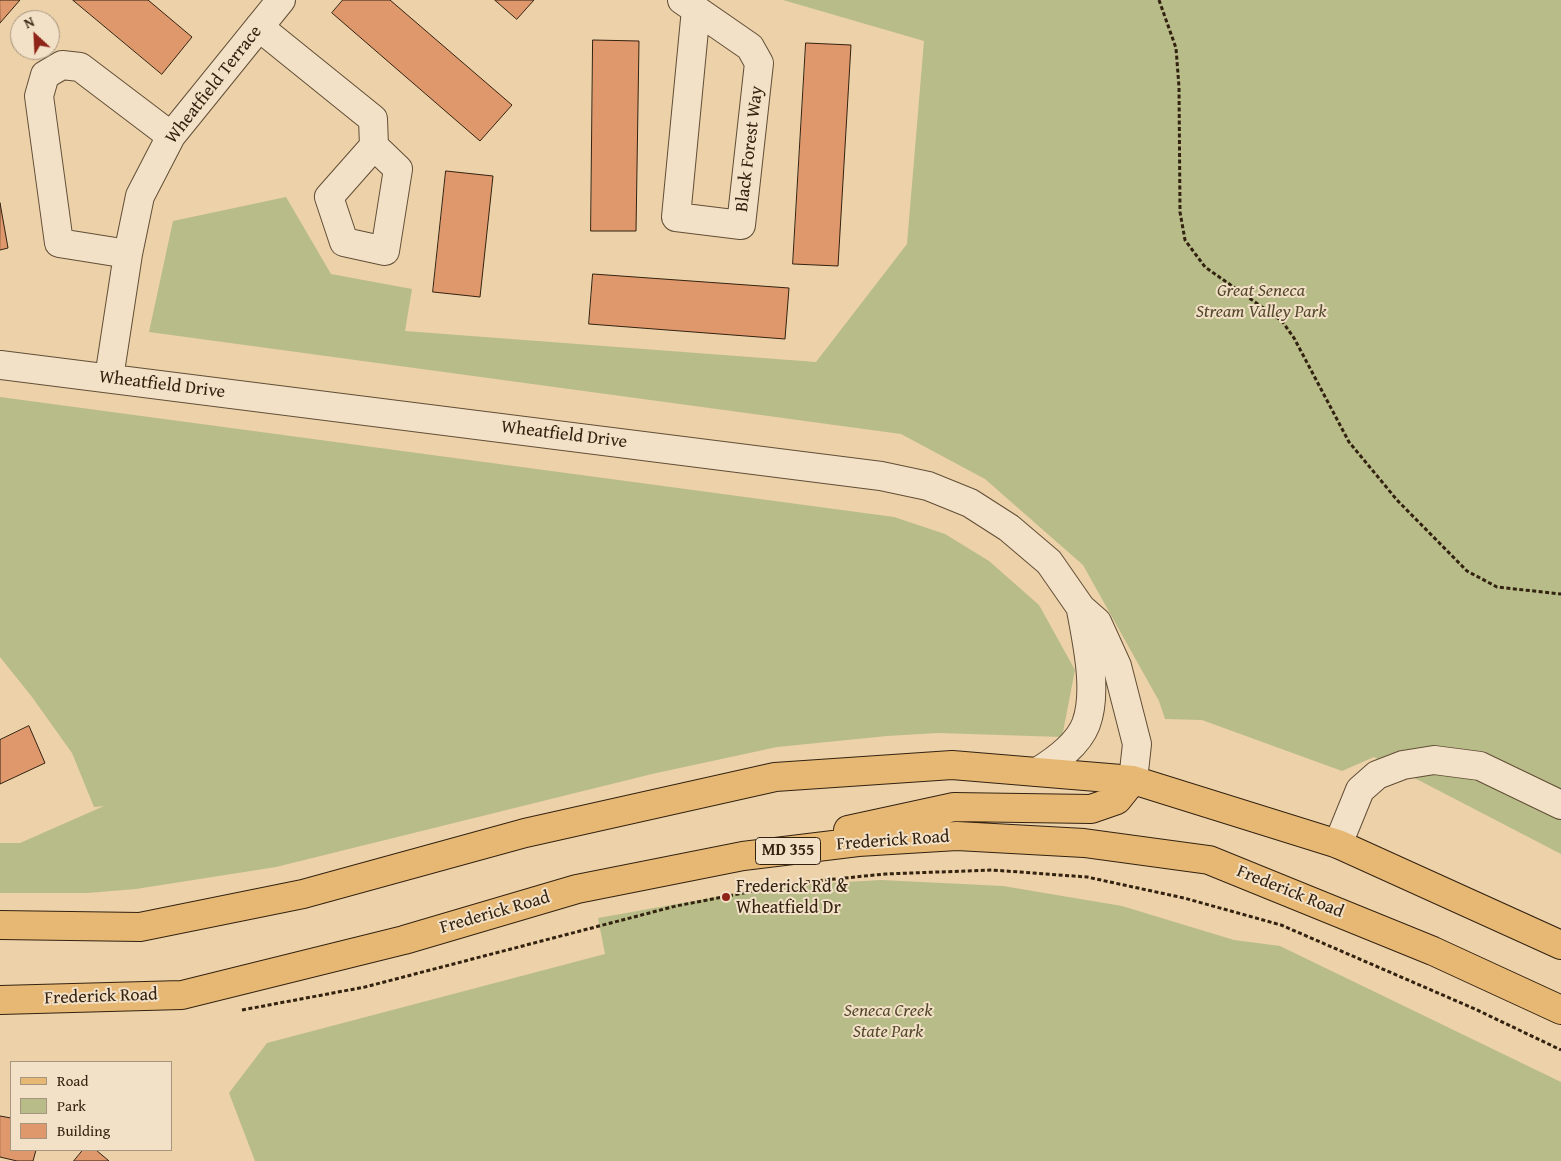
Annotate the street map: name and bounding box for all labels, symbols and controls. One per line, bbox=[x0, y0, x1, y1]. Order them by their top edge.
north arrow bbox=[10, 10, 60, 60]
text: N bbox=[21, 11, 38, 33]
street label: Wheatfield Terrace bbox=[161, 22, 267, 148]
street label: Black Forest Way bbox=[732, 85, 768, 213]
park label: Great Seneca Stream Valley Park bbox=[1196, 280, 1326, 322]
street label: Wheatfield Drive bbox=[98, 367, 226, 403]
street label: Wheatfield Drive bbox=[500, 417, 628, 453]
street label: Frederick Road bbox=[836, 826, 950, 856]
road number: MD 355 bbox=[756, 838, 820, 864]
street label: Frederick Road bbox=[1233, 861, 1347, 923]
place label: Frederick Rd & Wheatfield Dr bbox=[736, 876, 848, 919]
street label: Frederick Road bbox=[438, 887, 552, 939]
marker: Frederick Rd & Wheatfield Dr bbox=[720, 891, 732, 903]
street label: Frederick Road bbox=[44, 984, 158, 1010]
park label: Seneca Creek State Park bbox=[844, 1000, 932, 1042]
legend bbox=[10, 1061, 172, 1151]
text: Road bbox=[57, 1070, 88, 1091]
text: Park bbox=[57, 1095, 86, 1116]
text: Building bbox=[57, 1120, 110, 1141]

